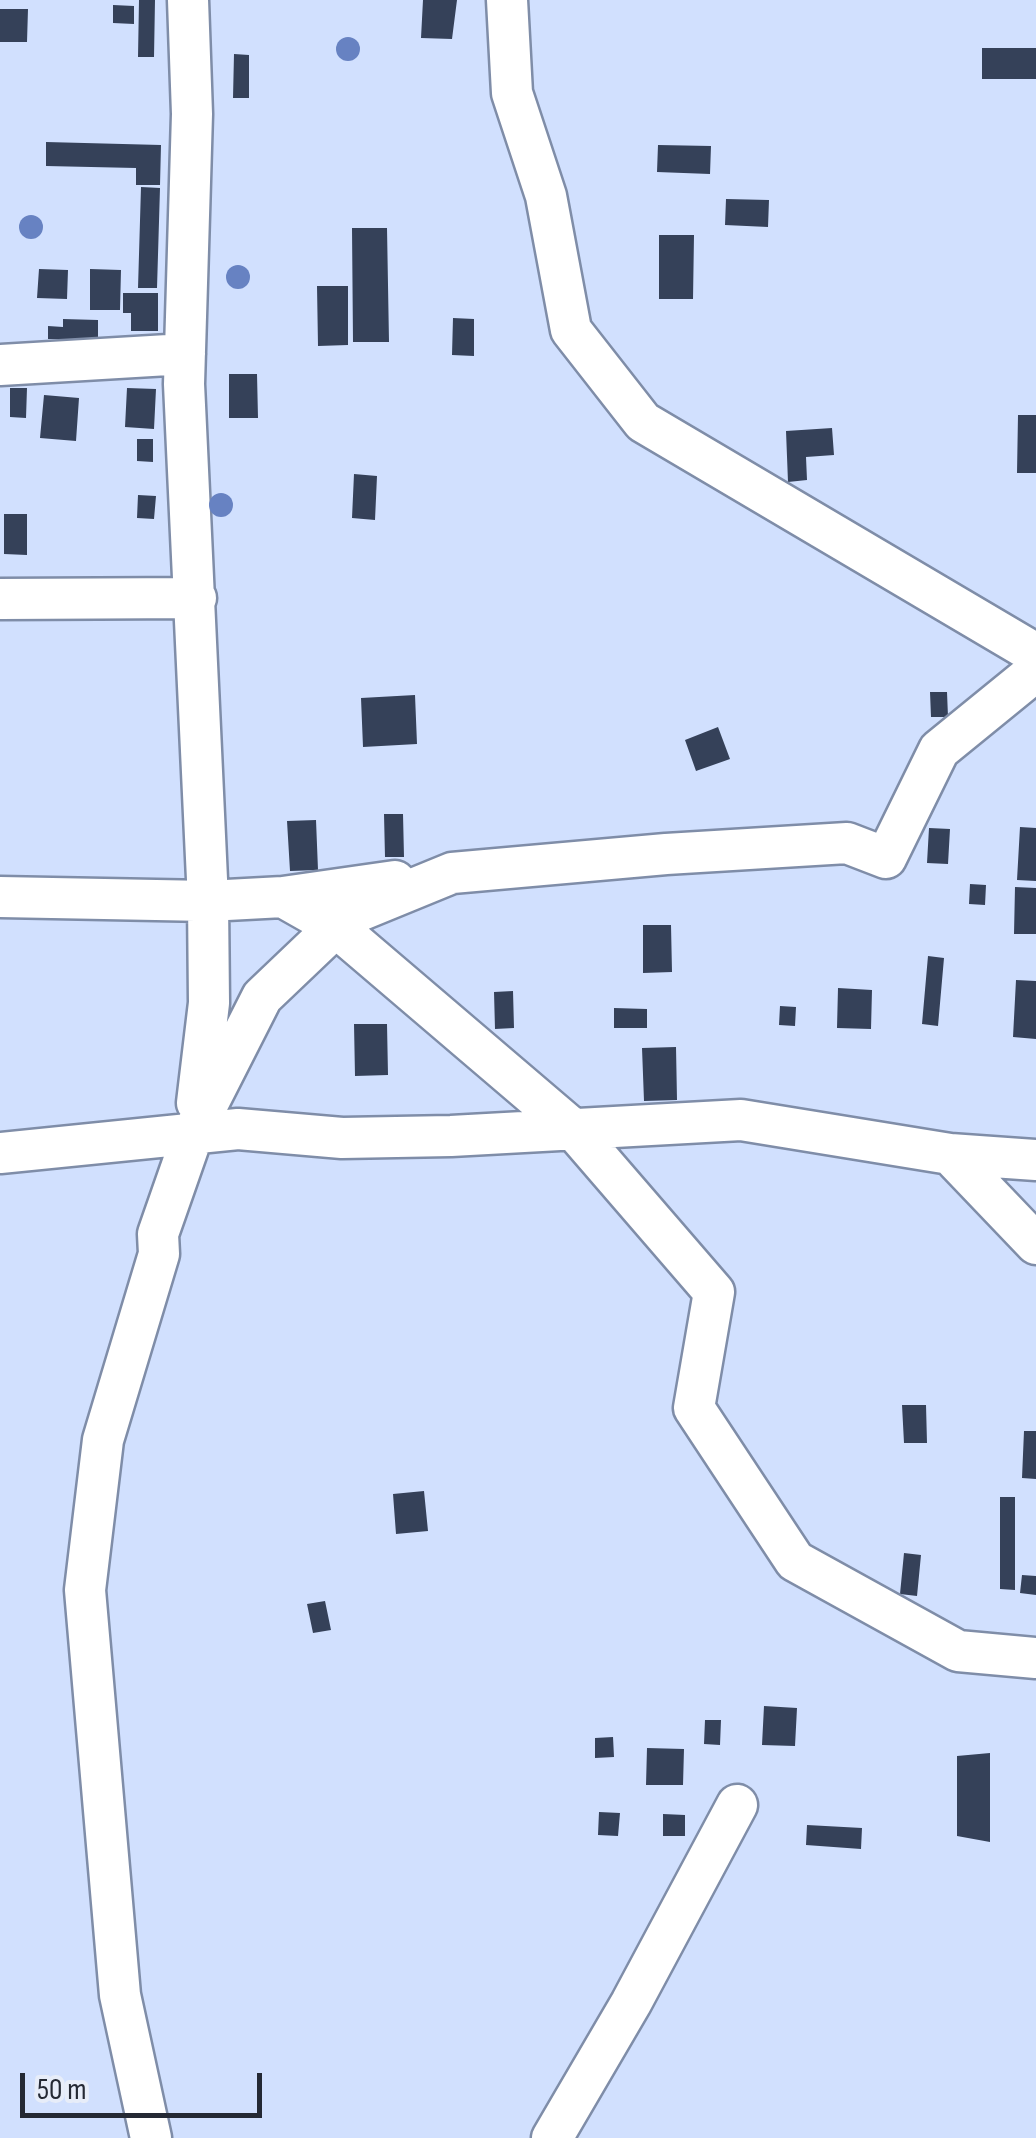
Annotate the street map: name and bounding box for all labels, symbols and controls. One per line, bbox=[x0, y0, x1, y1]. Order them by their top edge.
scale bar bbox=[25, 2053, 268, 2115]
text: 50 m bbox=[37, 2072, 86, 2108]

